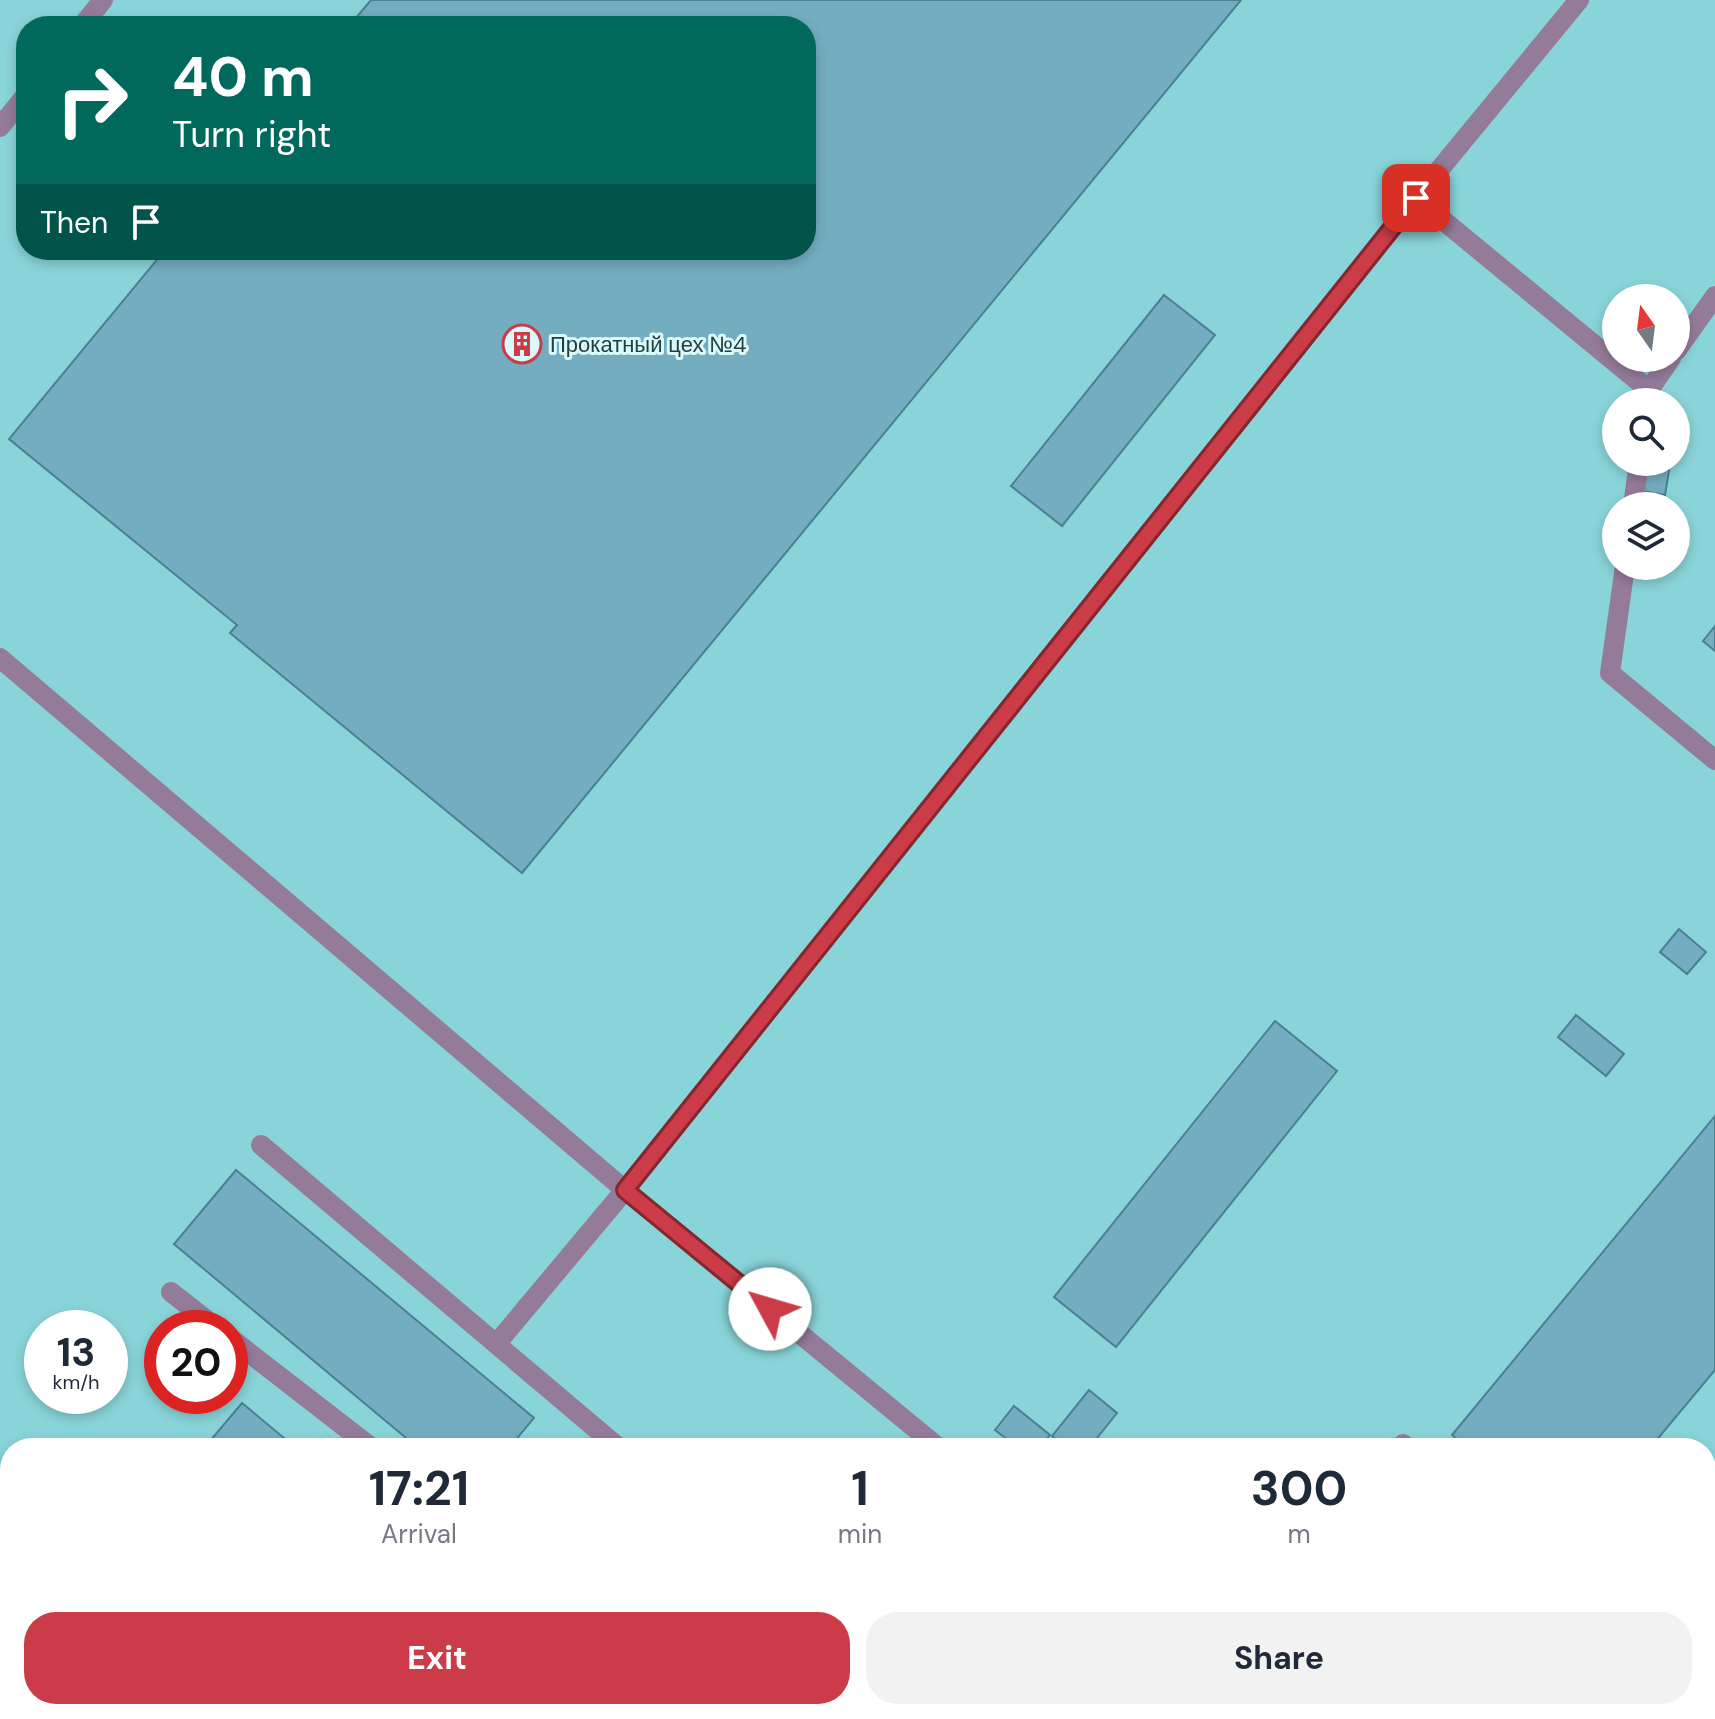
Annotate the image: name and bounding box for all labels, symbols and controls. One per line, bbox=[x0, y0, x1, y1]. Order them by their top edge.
text: 40 m bbox=[172, 40, 314, 113]
icon: right bbox=[40, 48, 144, 152]
text: Turn right bbox=[172, 111, 331, 158]
pin bbox=[1382, 164, 1450, 232]
icon: arrive bbox=[1394, 176, 1438, 220]
icon: arrive bbox=[124, 200, 168, 244]
text: Then bbox=[40, 203, 108, 242]
north arrow bbox=[1602, 284, 1690, 372]
map controls bbox=[1602, 284, 1690, 580]
building icon: Прокатный цех №4 bbox=[501, 323, 543, 365]
place label: Прокатный цех №4 bbox=[550, 330, 746, 359]
button: search bbox=[1602, 388, 1690, 476]
button: layers bbox=[1602, 492, 1690, 580]
position arrow bbox=[728, 1267, 812, 1351]
speed limit sign: 20 bbox=[144, 1310, 248, 1414]
text: 13 bbox=[57, 1326, 95, 1378]
text: km/h bbox=[52, 1369, 100, 1395]
text: 17:21 bbox=[369, 1457, 469, 1520]
text: 1 bbox=[851, 1457, 869, 1520]
text: 300 bbox=[1251, 1457, 1347, 1520]
text: Arrival bbox=[381, 1517, 457, 1551]
text: min bbox=[838, 1517, 882, 1551]
text: m bbox=[1288, 1517, 1311, 1551]
button: Exit bbox=[24, 1612, 850, 1704]
button: Share bbox=[866, 1612, 1692, 1704]

